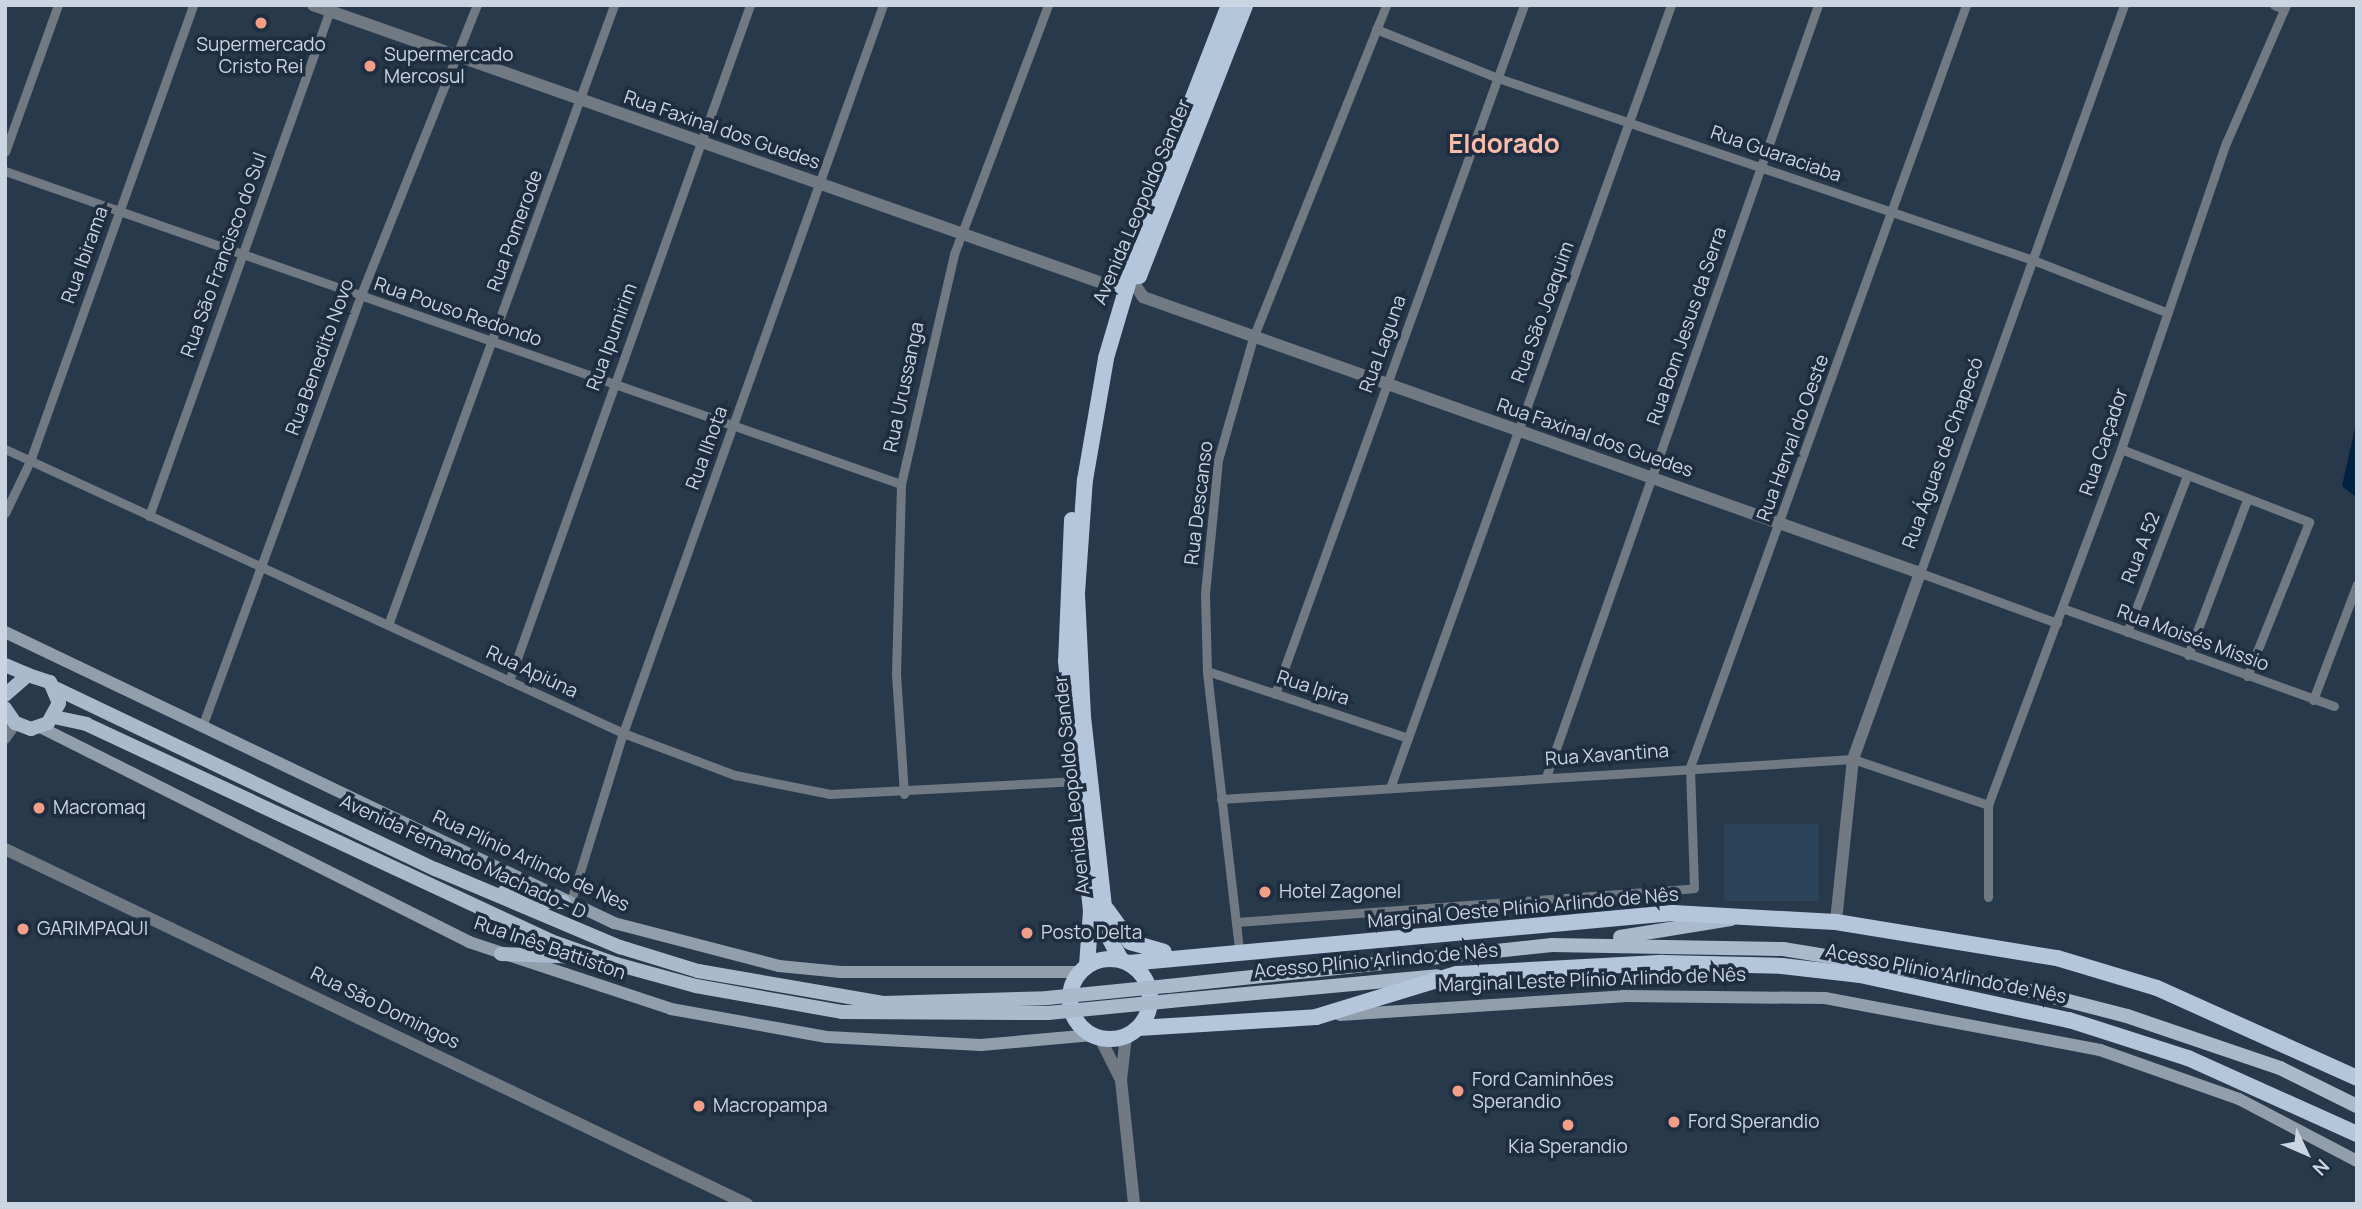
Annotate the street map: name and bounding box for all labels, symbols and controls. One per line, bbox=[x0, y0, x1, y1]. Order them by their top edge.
marker: Supermercado Cristo Rei bbox=[253, 15, 269, 31]
place label: Supermercado Cristo Rei bbox=[196, 34, 326, 78]
place label: Supermercado Mercosul bbox=[384, 44, 514, 88]
marker: Supermercado Mercosul bbox=[362, 58, 378, 74]
street label: Rua Faxinal dos Guedes bbox=[621, 86, 823, 174]
street label: Avenida Leopoldo Sander bbox=[1088, 96, 1196, 308]
street label: Rua Guaraciaba bbox=[1708, 121, 1844, 187]
district label: Eldorado bbox=[1448, 128, 1560, 160]
street label: Rua São Francisco do Sul bbox=[176, 149, 272, 361]
street label: Rua Pomerode bbox=[482, 167, 548, 295]
street label: Rua Ibirama bbox=[57, 203, 113, 307]
street label: Rua Bom Jesus da Serra bbox=[1642, 224, 1732, 428]
street label: Rua São Joaquim bbox=[1507, 238, 1579, 386]
street label: Rua Pouso Redondo bbox=[371, 273, 545, 351]
street label: Rua Benedito Novo bbox=[281, 276, 359, 438]
street label: Rua Ipumirim bbox=[582, 280, 642, 394]
street label: Rua Laguna bbox=[1355, 292, 1411, 396]
street label: Rua Urussanga bbox=[879, 320, 929, 454]
street label: Rua Herval do Oeste bbox=[1752, 351, 1834, 525]
street label: Rua Águas de Chapecó bbox=[1898, 354, 1988, 552]
street label: Rua Caçador bbox=[2075, 385, 2133, 499]
street label: Rua Faxinal dos Guedes bbox=[1494, 394, 1696, 482]
street label: Rua Ilhota bbox=[681, 403, 733, 493]
street label: Rua Descanso bbox=[1180, 440, 1218, 566]
street label: Rua A 52 bbox=[2117, 509, 2165, 587]
street label: Rua Moisés Missio bbox=[2114, 600, 2272, 676]
street label: Rua Apiúna bbox=[483, 641, 581, 703]
street label: Rua Ipira bbox=[1274, 666, 1352, 710]
street label: Avenida Leopoldo Sander bbox=[1049, 674, 1095, 896]
street label: Rua Xavantina bbox=[1544, 739, 1670, 771]
street label: Avenida Fernando Machado - D bbox=[336, 790, 590, 924]
place label: Macromaq bbox=[53, 797, 146, 819]
marker: Macromaq bbox=[31, 800, 47, 816]
street label: Rua Plínio Arlindo de Nes bbox=[429, 805, 633, 917]
place label: Hotel Zagonel bbox=[1279, 881, 1401, 903]
street label: Marginal Oeste Plínio Arlindo de Nês bbox=[1366, 883, 1680, 933]
marker: Hotel Zagonel bbox=[1257, 884, 1273, 900]
street label: Rua Inês Battiston bbox=[471, 911, 629, 985]
place label: GARIMPAQUI bbox=[37, 918, 148, 940]
marker: GARIMPAQUI bbox=[15, 921, 31, 937]
place label: Posto Delta bbox=[1041, 922, 1142, 944]
marker: Posto Delta bbox=[1019, 925, 1035, 941]
street label: Acesso Plínio Arlindo de Nês bbox=[1253, 939, 1499, 983]
street label: Acesso Plínio Arlindo de Nês bbox=[1824, 939, 2068, 1009]
street label: Rua São Domingos bbox=[307, 962, 463, 1054]
street label: Marginal Leste Plínio Arlindo de Nês bbox=[1438, 963, 1746, 997]
place label: Ford Caminhões Sperandio bbox=[1472, 1069, 1614, 1113]
marker: Ford Caminhões Sperandio bbox=[1450, 1083, 1466, 1099]
place label: Macropampa bbox=[713, 1095, 828, 1117]
marker: Macropampa bbox=[691, 1098, 707, 1114]
place label: Ford Sperandio bbox=[1688, 1111, 1819, 1133]
marker: Ford Sperandio bbox=[1666, 1114, 1682, 1130]
marker: Kia Sperandio bbox=[1560, 1117, 1576, 1133]
north arrow bbox=[2271, 1118, 2341, 1188]
place label: Kia Sperandio bbox=[1508, 1136, 1628, 1158]
text: N bbox=[2307, 1154, 2335, 1182]

